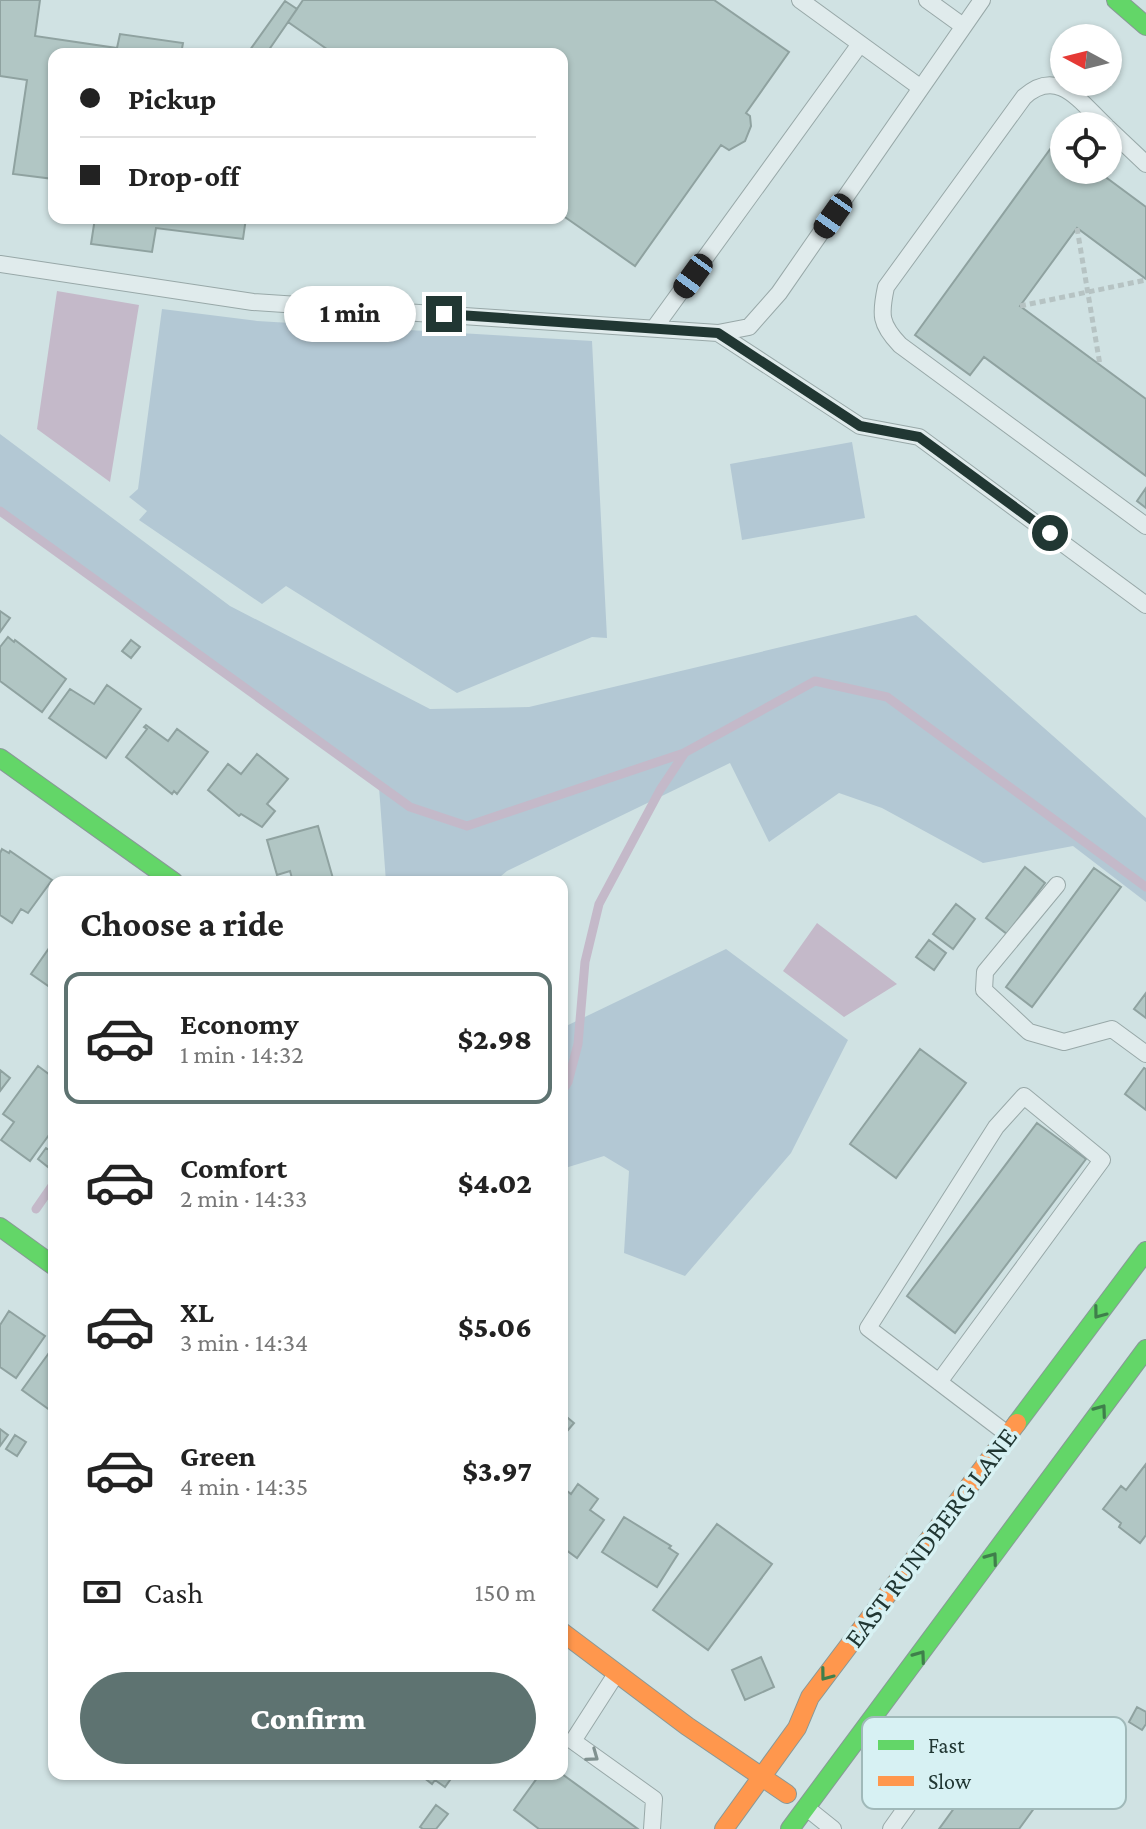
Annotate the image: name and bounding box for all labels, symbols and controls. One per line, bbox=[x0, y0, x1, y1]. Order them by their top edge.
north arrow bbox=[1050, 24, 1122, 96]
map controls bbox=[1050, 24, 1122, 184]
text: Pickup bbox=[128, 82, 216, 115]
button: locate bbox=[1050, 112, 1122, 184]
text: Drop-off bbox=[128, 159, 239, 192]
car bbox=[809, 189, 857, 243]
car bbox=[669, 250, 717, 302]
callout: 1 min bbox=[284, 286, 416, 342]
route end bbox=[426, 296, 462, 332]
text: 1 min bbox=[320, 299, 380, 328]
route start bbox=[1032, 515, 1068, 551]
text: Choose a ride bbox=[80, 904, 284, 944]
icon: car bbox=[84, 1002, 156, 1074]
text: Economy bbox=[180, 1007, 299, 1040]
text: $2.98 bbox=[457, 1022, 532, 1055]
text: 1 min · 14:32 bbox=[180, 1040, 304, 1069]
icon: car bbox=[84, 1146, 156, 1218]
text: Comfort bbox=[180, 1151, 287, 1184]
text: $4.02 bbox=[458, 1166, 532, 1199]
text: 2 min · 14:33 bbox=[180, 1184, 307, 1213]
icon: car bbox=[84, 1290, 156, 1362]
text: XL bbox=[180, 1295, 214, 1328]
one-way arrow bbox=[1094, 1304, 1109, 1319]
text: $5.06 bbox=[458, 1310, 532, 1343]
text: 3 min · 14:34 bbox=[180, 1328, 308, 1357]
one-way arrow bbox=[1091, 1405, 1106, 1419]
street label: EAST RUNDBERG LANE bbox=[838, 1421, 1023, 1653]
icon: car bbox=[84, 1434, 156, 1506]
text: Green bbox=[180, 1439, 256, 1472]
text: $3.97 bbox=[462, 1454, 532, 1487]
text: 4 min · 14:35 bbox=[180, 1472, 308, 1501]
one-way arrow bbox=[982, 1553, 997, 1567]
icon: cash bbox=[80, 1570, 124, 1614]
text: Cash bbox=[144, 1576, 203, 1609]
text: 150 m bbox=[475, 1578, 536, 1607]
one-way arrow bbox=[911, 1650, 925, 1664]
one-way arrow bbox=[821, 1667, 835, 1681]
button: Confirm bbox=[80, 1672, 536, 1764]
legend bbox=[862, 1717, 1126, 1809]
text: Fast bbox=[928, 1733, 965, 1758]
one-way arrow bbox=[585, 1746, 599, 1760]
text: Slow bbox=[928, 1769, 972, 1794]

